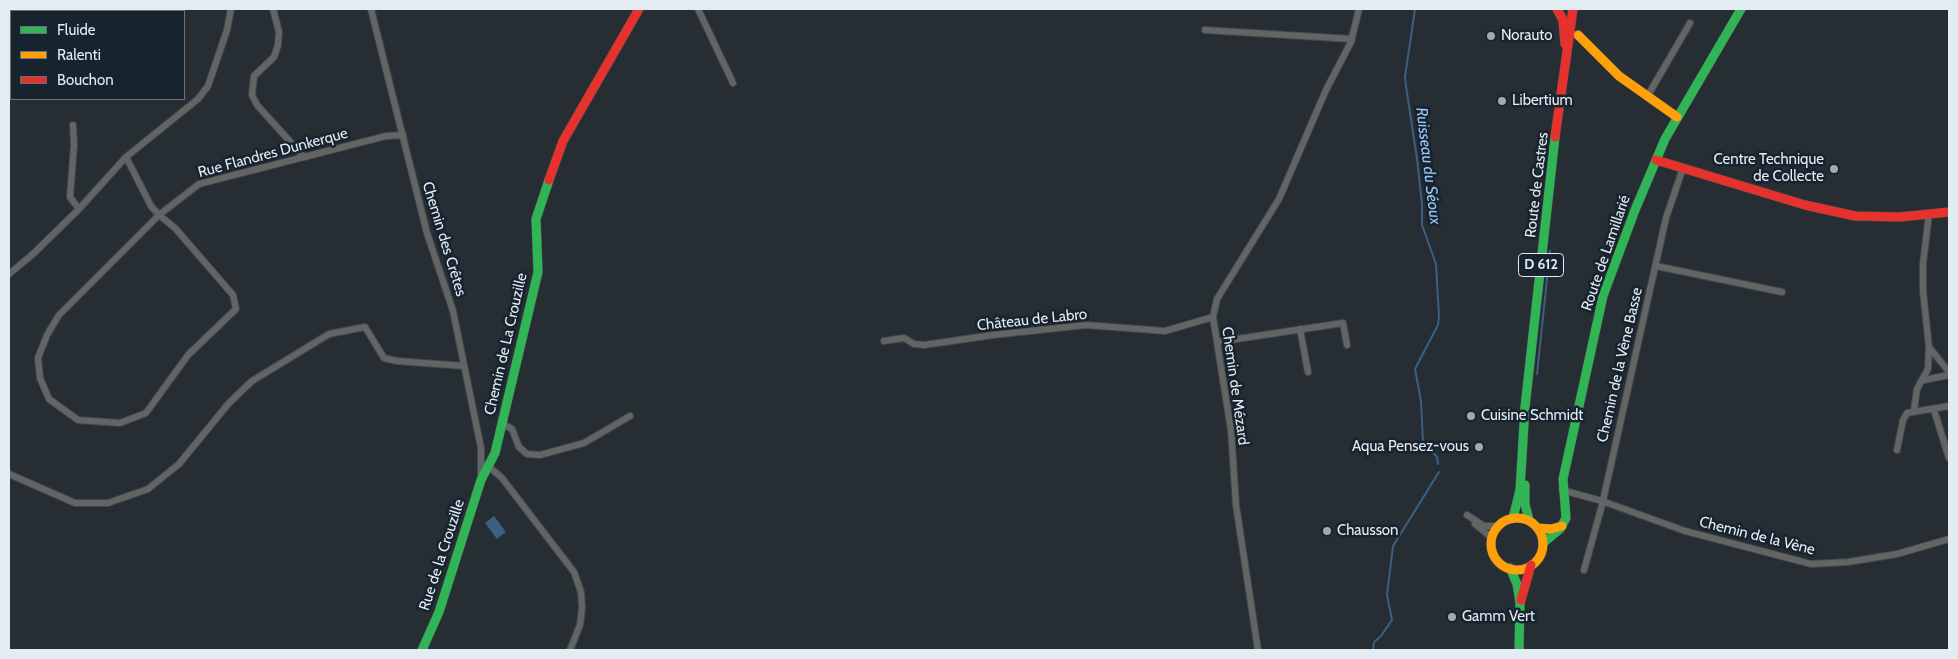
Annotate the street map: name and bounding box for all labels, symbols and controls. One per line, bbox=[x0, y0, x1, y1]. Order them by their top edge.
legend bbox=[10, 10, 185, 100]
text: Fluide bbox=[57, 21, 95, 39]
place label: Norauto bbox=[1501, 27, 1553, 45]
marker: Norauto bbox=[1485, 30, 1497, 42]
text: Ralenti bbox=[57, 46, 101, 64]
text: Bouchon bbox=[57, 71, 114, 89]
place label: Libertium bbox=[1512, 92, 1573, 110]
marker: Libertium bbox=[1496, 95, 1508, 107]
water label: Ruisseau du Séoux bbox=[1411, 106, 1445, 226]
street label: Rue Flandres Dunkerque bbox=[196, 124, 350, 182]
street label: Route de Castres bbox=[1522, 131, 1552, 239]
place label: Centre Technique de Collecte bbox=[1713, 151, 1824, 186]
marker: Centre Technique de Collecte bbox=[1828, 163, 1840, 175]
street label: Chemin des Crêtes bbox=[418, 179, 470, 299]
street label: Route de Lamillarié bbox=[1578, 193, 1634, 313]
road number: D 612 bbox=[1518, 254, 1564, 276]
street label: Chemin de La Crouzille bbox=[481, 271, 531, 417]
street label: Chemin de la Vène Basse bbox=[1593, 286, 1647, 444]
street label: Château de Labro bbox=[976, 305, 1088, 335]
street label: Chemin de Mézard bbox=[1218, 326, 1252, 446]
place label: Cuisine Schmidt bbox=[1481, 407, 1583, 425]
marker: Cuisine Schmidt bbox=[1465, 410, 1477, 422]
place label: Aqua Pensez-vous bbox=[1352, 438, 1469, 456]
marker: Aqua Pensez-vous bbox=[1473, 441, 1485, 453]
street label: Rue de la Crouzille bbox=[416, 497, 468, 613]
street label: Chemin de la Vène bbox=[1697, 513, 1817, 559]
place label: Chausson bbox=[1337, 522, 1398, 540]
marker: Chausson bbox=[1321, 525, 1333, 537]
place label: Gamm Vert bbox=[1462, 608, 1535, 626]
marker: Gamm Vert bbox=[1446, 611, 1458, 623]

